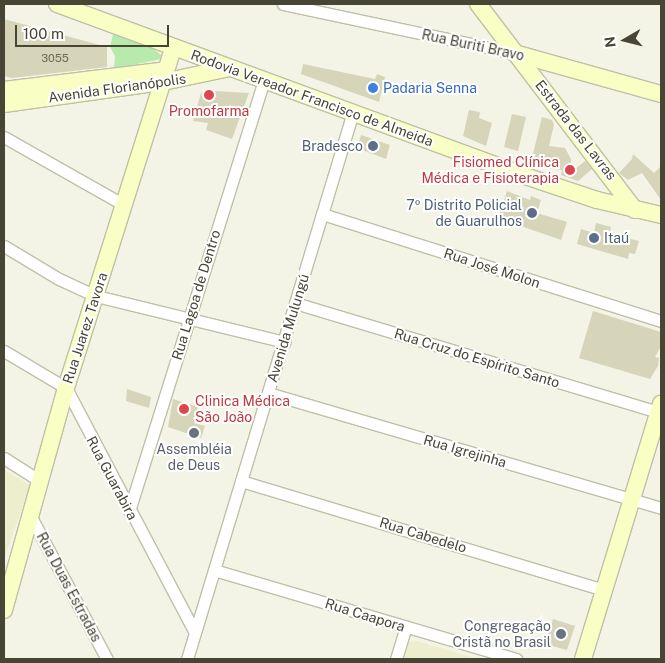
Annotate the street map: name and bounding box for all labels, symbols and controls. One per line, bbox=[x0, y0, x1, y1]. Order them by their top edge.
scale bar bbox=[18, 15, 171, 47]
north arrow bbox=[600, 15, 650, 65]
text: 100 m bbox=[23, 25, 64, 42]
street label: Rua Buriti Bravo bbox=[420, 26, 526, 64]
text: N bbox=[601, 36, 619, 49]
street label: Rodovia Vereador Francisco de Almeida bbox=[188, 46, 436, 150]
house number: 3055 bbox=[41, 51, 69, 65]
street label: Avenida Florianópolis bbox=[47, 70, 187, 106]
street label: Estrada das Lavras bbox=[532, 77, 620, 183]
place label: Padaria Senna bbox=[383, 80, 477, 96]
marker: Padaria Senna bbox=[367, 82, 379, 94]
marker: Promofarma bbox=[203, 89, 215, 101]
place label: Promofarma bbox=[169, 103, 249, 119]
place label: Bradesco bbox=[302, 138, 363, 154]
marker: Bradesco bbox=[367, 140, 379, 152]
place label: Fisiomed Clínica Médica e Fisioterapia bbox=[421, 154, 559, 186]
marker: Fisiomed Clínica Médica e Fisioterapia bbox=[563, 163, 577, 177]
place label: 7º Distrito Policial de Guarulhos bbox=[406, 197, 522, 230]
marker: 7º Distrito Policial de Guarulhos bbox=[526, 207, 538, 219]
street label: Rua Lagoa de Dentro bbox=[168, 228, 224, 362]
place label: Itaú bbox=[604, 230, 629, 246]
marker: Itaú bbox=[588, 232, 600, 244]
street label: Rua José Molon bbox=[442, 244, 542, 292]
street label: Rua Juarez Tavora bbox=[59, 270, 111, 386]
street label: Avenida Mulungú bbox=[264, 272, 312, 384]
street label: Rua Cruz do Espírito Santo bbox=[392, 325, 562, 391]
place label: Clinica Médica São João bbox=[195, 393, 290, 426]
marker: Clinica Médica São João bbox=[177, 402, 191, 416]
marker: Assembléia de Deus bbox=[188, 427, 200, 439]
street label: Rua Igrejinha bbox=[421, 431, 509, 471]
street label: Rua Guarabira bbox=[83, 433, 141, 523]
place label: Assembléia de Deus bbox=[156, 441, 232, 474]
street label: Rua Cabedelo bbox=[377, 514, 469, 556]
street label: Rua Duas Estradas bbox=[33, 529, 105, 645]
street label: Rua Caapora bbox=[323, 595, 407, 635]
place label: Congregação Cristã no Brasil bbox=[452, 618, 551, 650]
marker: Congregação Cristã no Brasil bbox=[555, 628, 567, 640]

